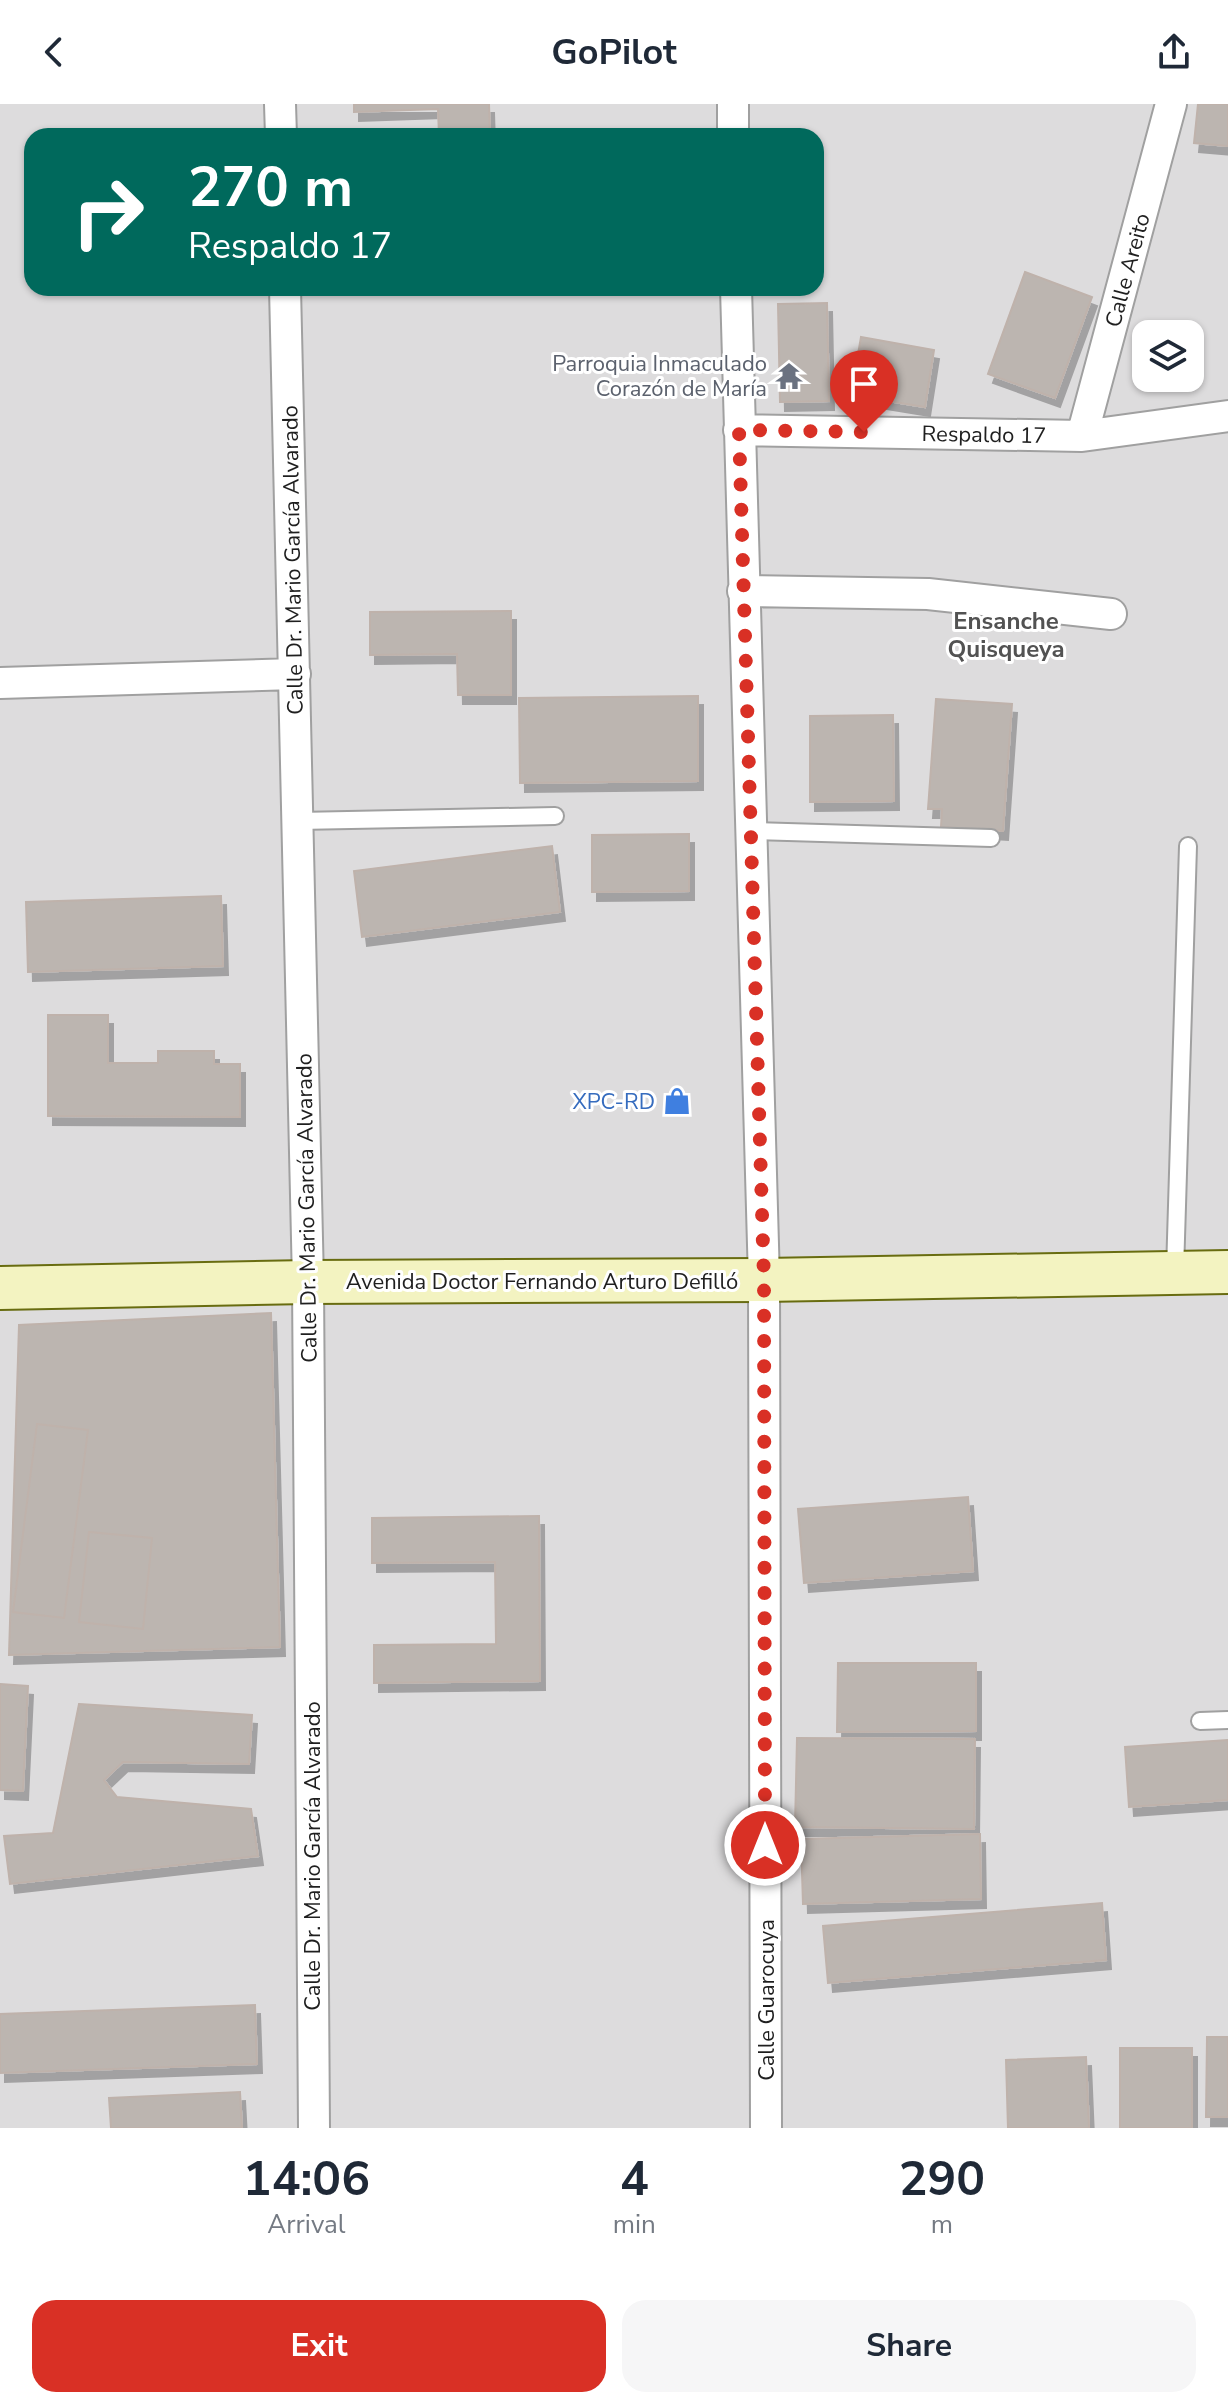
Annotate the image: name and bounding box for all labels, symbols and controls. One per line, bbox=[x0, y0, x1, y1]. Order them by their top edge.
text: GoPilot bbox=[551, 28, 677, 77]
icon: back bbox=[32, 30, 76, 74]
icon: share bbox=[1152, 30, 1196, 74]
text: 270 m bbox=[188, 149, 353, 226]
icon: right bbox=[56, 160, 160, 264]
street label: Calle Areito bbox=[1098, 210, 1158, 331]
text: Respaldo 17 bbox=[188, 222, 392, 271]
map controls bbox=[1132, 320, 1204, 392]
button: layers bbox=[1132, 320, 1204, 392]
place label: Parroquia Inmaculado Corazón de María bbox=[552, 349, 767, 404]
pin bbox=[830, 350, 898, 432]
temple icon: Parroquia Inmaculado Corazón de María bbox=[774, 361, 804, 391]
icon: arrive bbox=[842, 362, 886, 406]
street label: Calle Dr. Mario García Alvarado bbox=[275, 405, 311, 715]
street label: Respaldo 17 bbox=[921, 419, 1047, 451]
district label: Ensanche Quisqueya bbox=[947, 605, 1065, 665]
street label: Calle Dr. Mario García Alvarado bbox=[289, 1053, 325, 1363]
shop icon: XPC-RD bbox=[662, 1086, 692, 1116]
place label: XPC-RD bbox=[572, 1087, 655, 1117]
street label: Avenida Doctor Fernando Arturo Defilló bbox=[346, 1267, 738, 1297]
street label: Calle Dr. Mario García Alvarado bbox=[298, 1701, 328, 2011]
position arrow bbox=[723, 1803, 807, 1887]
street label: Calle Guarocuya bbox=[752, 1919, 782, 2081]
text: 14:06 bbox=[243, 2146, 370, 2212]
text: 4 bbox=[620, 2146, 649, 2212]
text: 290 bbox=[899, 2146, 985, 2212]
text: Arrival bbox=[267, 2207, 346, 2242]
text: min bbox=[613, 2207, 656, 2242]
text: m bbox=[931, 2207, 953, 2242]
button: Exit bbox=[32, 2300, 606, 2392]
button: Share bbox=[622, 2300, 1196, 2392]

